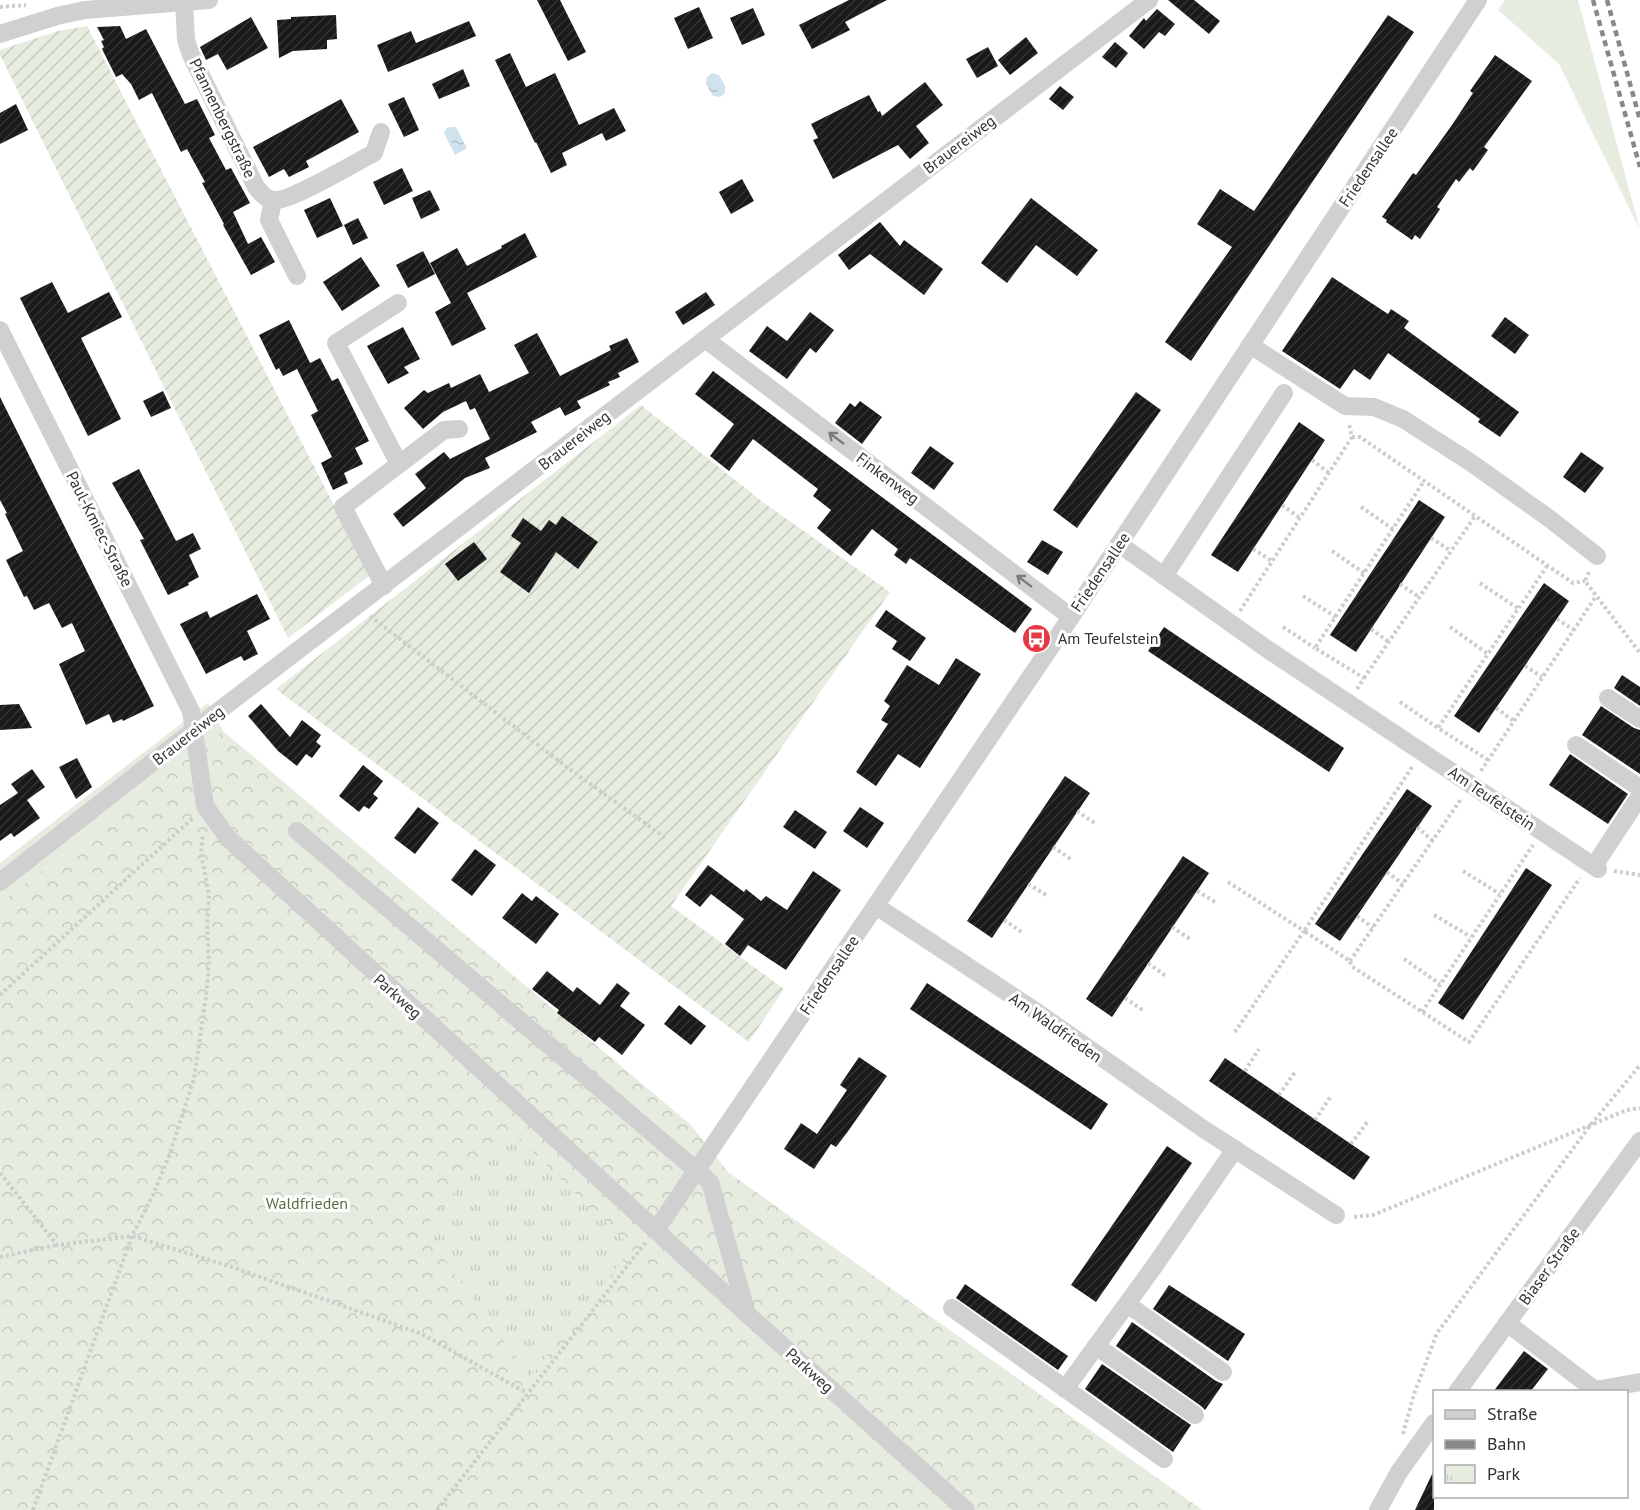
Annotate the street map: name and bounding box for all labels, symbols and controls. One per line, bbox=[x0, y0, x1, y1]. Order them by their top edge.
street label: Pfannenbergstraße bbox=[185, 55, 261, 181]
street label: Brauereiweg bbox=[919, 110, 999, 178]
street label: Friedensallee bbox=[1334, 123, 1402, 211]
street label: Brauereiweg bbox=[534, 406, 614, 474]
one-way arrow bbox=[828, 432, 844, 444]
street label: Finkenweg bbox=[853, 448, 923, 508]
street label: Paul-Kmiec-Straße bbox=[62, 468, 138, 590]
street label: Friedensallee bbox=[1066, 528, 1134, 616]
one-way arrow bbox=[1017, 575, 1033, 588]
bus stop icon: Am Teufelstein bbox=[1021, 622, 1053, 654]
place label: Am Teufelstein bbox=[1058, 628, 1159, 648]
street label: Brauereiweg bbox=[148, 701, 228, 769]
street label: Am Teufelstein bbox=[1445, 762, 1539, 834]
street label: Friedensallee bbox=[795, 931, 863, 1019]
street label: Parkweg bbox=[370, 969, 426, 1023]
street label: Am Waldfrieden bbox=[1006, 988, 1106, 1066]
park label: Waldfrieden bbox=[266, 1193, 348, 1213]
street label: Biaser Straße bbox=[1514, 1223, 1584, 1309]
street label: Parkweg bbox=[782, 1343, 838, 1397]
legend bbox=[1433, 1390, 1628, 1498]
text: Straße bbox=[1487, 1402, 1538, 1425]
text: Bahn bbox=[1487, 1432, 1526, 1455]
text: Park bbox=[1487, 1462, 1520, 1485]

